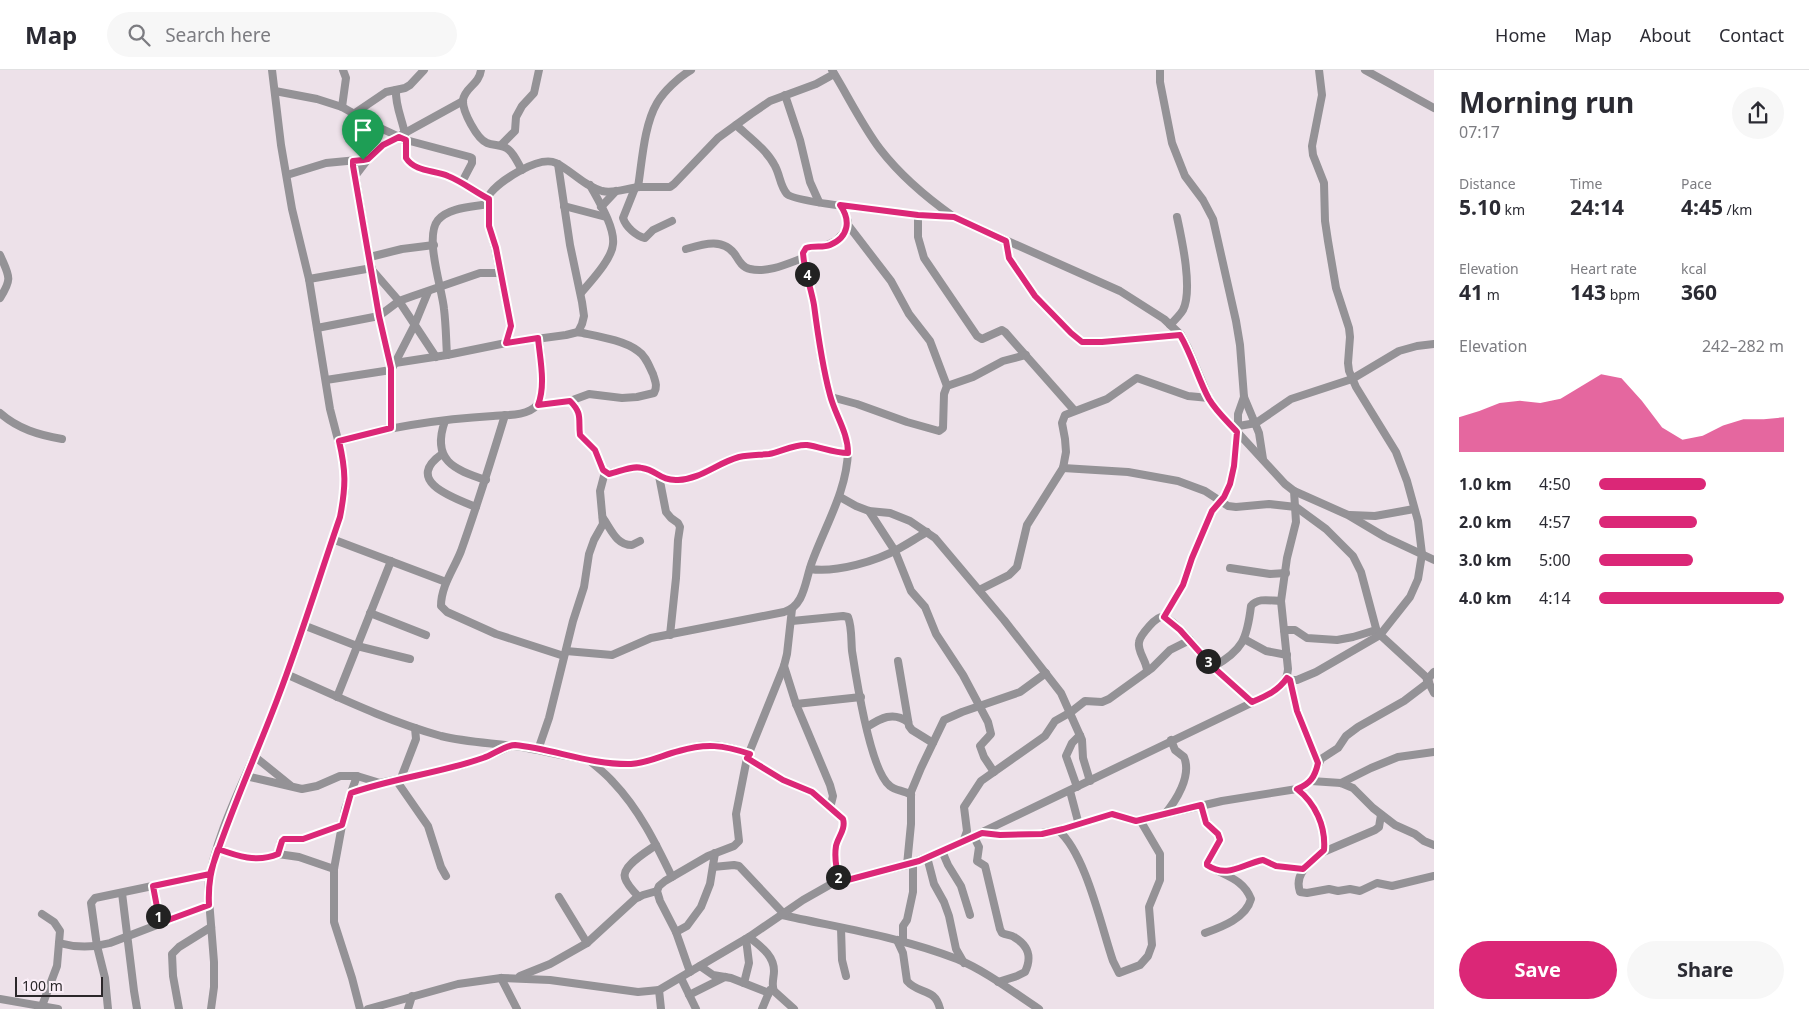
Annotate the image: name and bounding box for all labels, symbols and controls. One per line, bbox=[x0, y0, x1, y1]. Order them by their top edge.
search box bbox=[107, 12, 457, 57]
text: Map bbox=[25, 18, 77, 51]
icon: search bbox=[125, 21, 153, 49]
text: Search here bbox=[165, 22, 271, 48]
text: Home bbox=[1495, 23, 1546, 47]
text: Map bbox=[1574, 23, 1612, 47]
text: About bbox=[1640, 23, 1691, 47]
text: Contact bbox=[1719, 23, 1784, 47]
text: Morning run bbox=[1459, 83, 1634, 121]
button: share bbox=[1732, 87, 1784, 139]
pin bbox=[342, 109, 384, 160]
icon: arrive bbox=[349, 116, 377, 144]
text: 07:17 bbox=[1459, 121, 1500, 143]
text: Distance bbox=[1459, 174, 1516, 193]
text: Time bbox=[1570, 174, 1602, 193]
text: Pace bbox=[1681, 174, 1712, 193]
text: 5.10 bbox=[1459, 193, 1501, 221]
text: 24:14 bbox=[1570, 193, 1624, 221]
text: 4:45 bbox=[1681, 193, 1723, 221]
text: km bbox=[1501, 200, 1525, 219]
text: /km bbox=[1723, 200, 1752, 219]
text: Elevation bbox=[1459, 259, 1519, 278]
text: Heart rate bbox=[1570, 259, 1637, 278]
text: kcal bbox=[1681, 259, 1707, 278]
pin: 4 bbox=[794, 262, 820, 286]
text: 4 bbox=[803, 265, 812, 284]
text: 41 bbox=[1459, 278, 1483, 306]
text: 143 bbox=[1570, 278, 1606, 306]
text: 360 bbox=[1681, 278, 1717, 306]
text: m bbox=[1483, 285, 1500, 304]
text: bpm bbox=[1606, 285, 1640, 304]
text: Elevation bbox=[1459, 335, 1527, 357]
text: 242–282 m bbox=[1702, 335, 1784, 357]
text: 1.0 km bbox=[1459, 473, 1511, 495]
text: 4:50 bbox=[1539, 473, 1571, 495]
text: 2.0 km bbox=[1459, 511, 1511, 533]
text: 4:57 bbox=[1539, 511, 1571, 533]
text: 3.0 km bbox=[1459, 549, 1511, 571]
text: 5:00 bbox=[1539, 549, 1571, 571]
text: 4.0 km bbox=[1459, 587, 1511, 609]
text: 4:14 bbox=[1539, 587, 1571, 609]
pin: 3 bbox=[1196, 648, 1220, 674]
text: 3 bbox=[1204, 652, 1213, 671]
pin: 2 bbox=[826, 864, 850, 890]
text: 2 bbox=[834, 868, 843, 887]
pin: 1 bbox=[146, 904, 170, 928]
text: 1 bbox=[154, 907, 163, 926]
button: Save bbox=[1459, 941, 1617, 999]
button: Share bbox=[1627, 941, 1784, 999]
scale bar bbox=[15, 974, 102, 997]
text: 100 m bbox=[22, 976, 63, 995]

